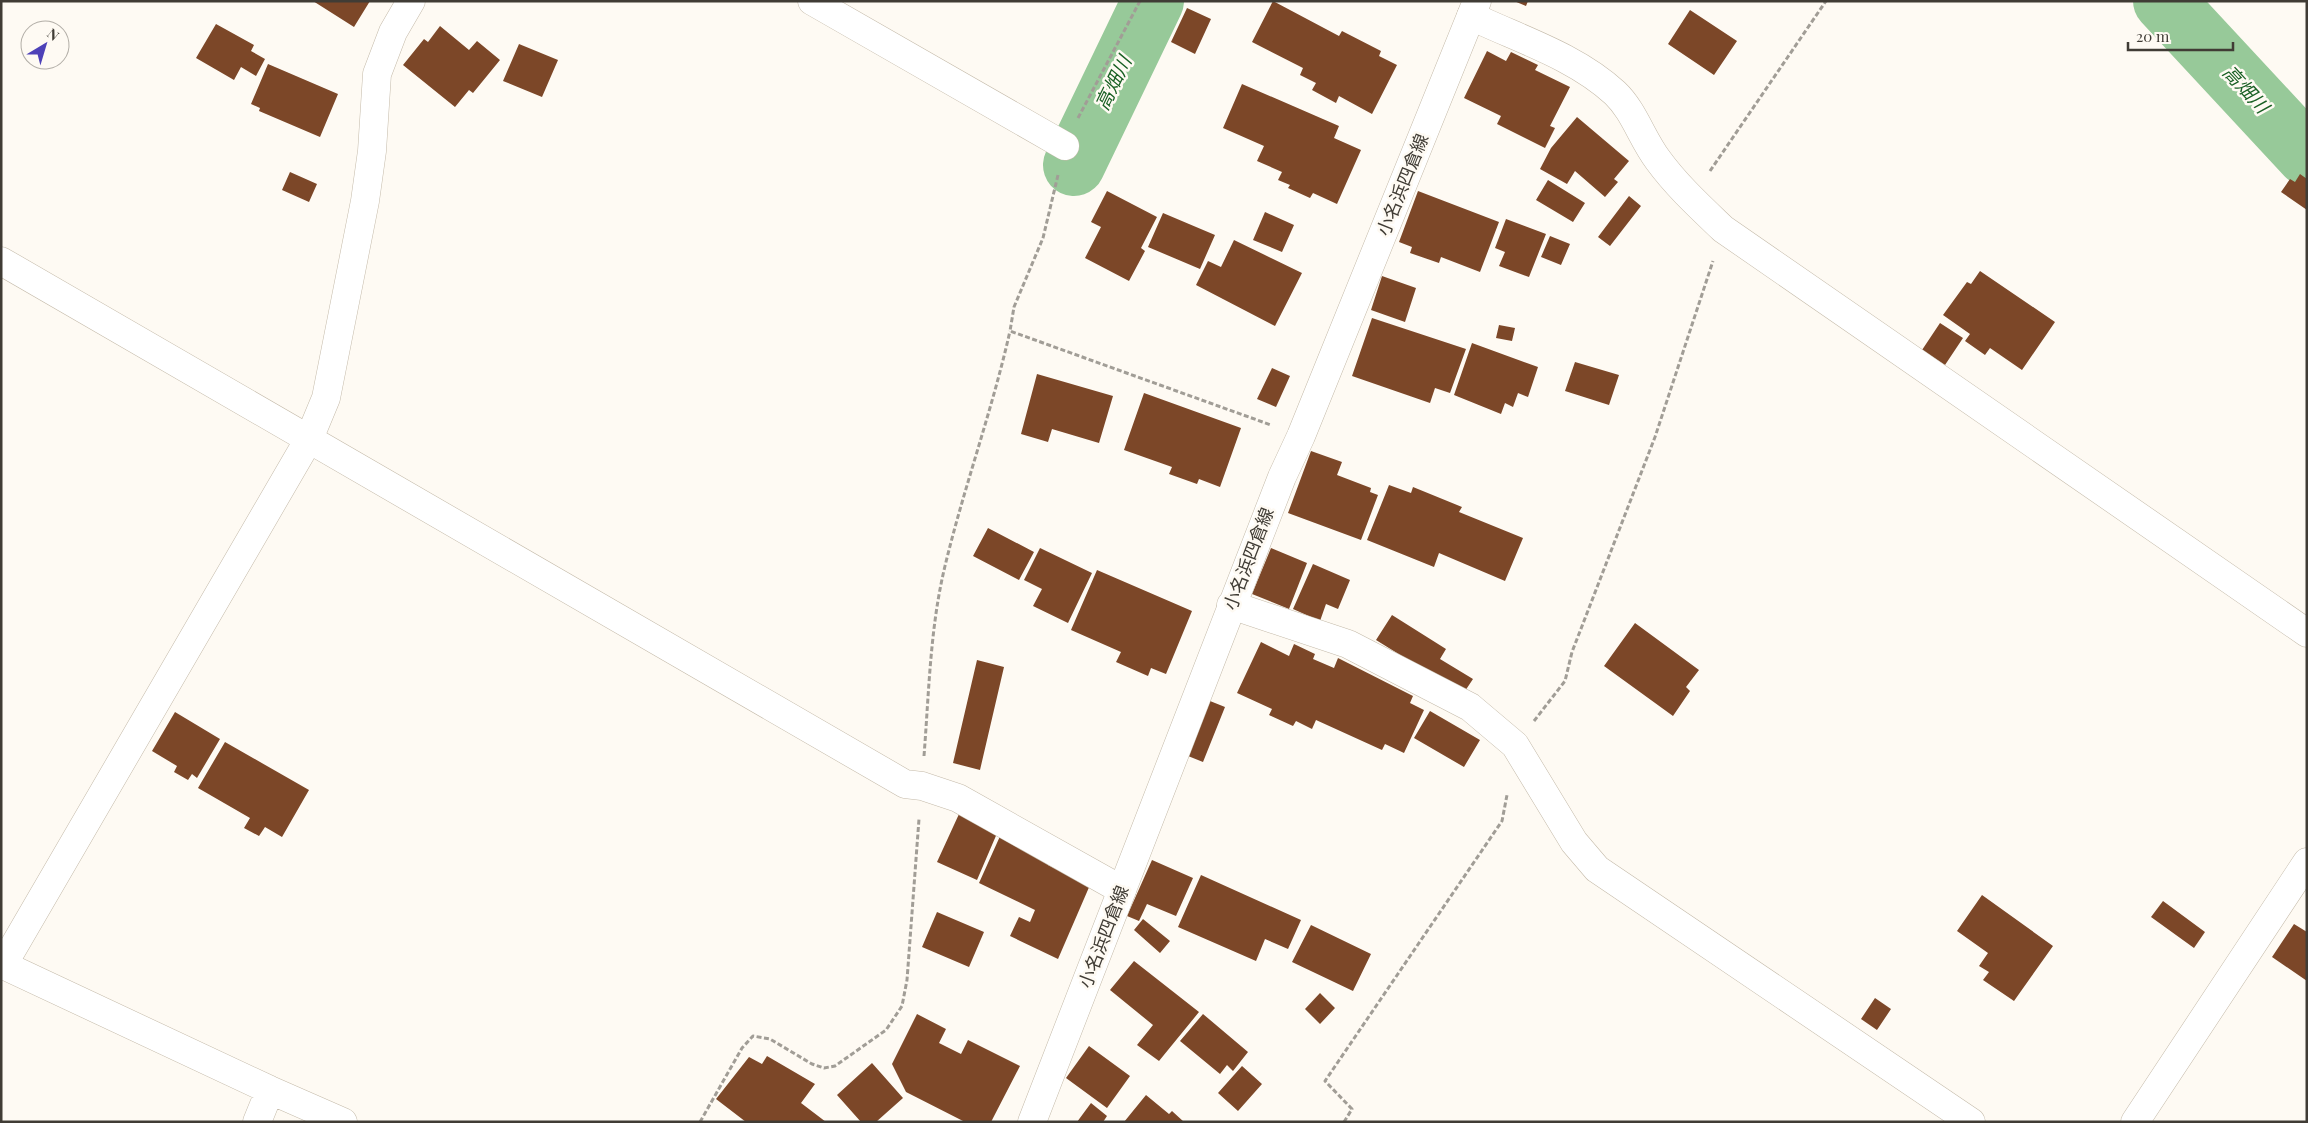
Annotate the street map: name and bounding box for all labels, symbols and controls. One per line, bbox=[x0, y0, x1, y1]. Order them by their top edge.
north arrow bbox=[20, 20, 70, 70]
scale bar bbox=[2128, 20, 2233, 52]
text: N bbox=[43, 24, 63, 45]
text: 20 m bbox=[2136, 26, 2170, 46]
water label: 高畑川 bbox=[1088, 49, 1137, 114]
water label: 高畑川 bbox=[2218, 59, 2277, 119]
street label: 小名浜四倉線 bbox=[1371, 130, 1433, 239]
street label: 小名浜四倉線 bbox=[1218, 504, 1279, 613]
street label: 小名浜四倉線 bbox=[1073, 882, 1134, 991]

